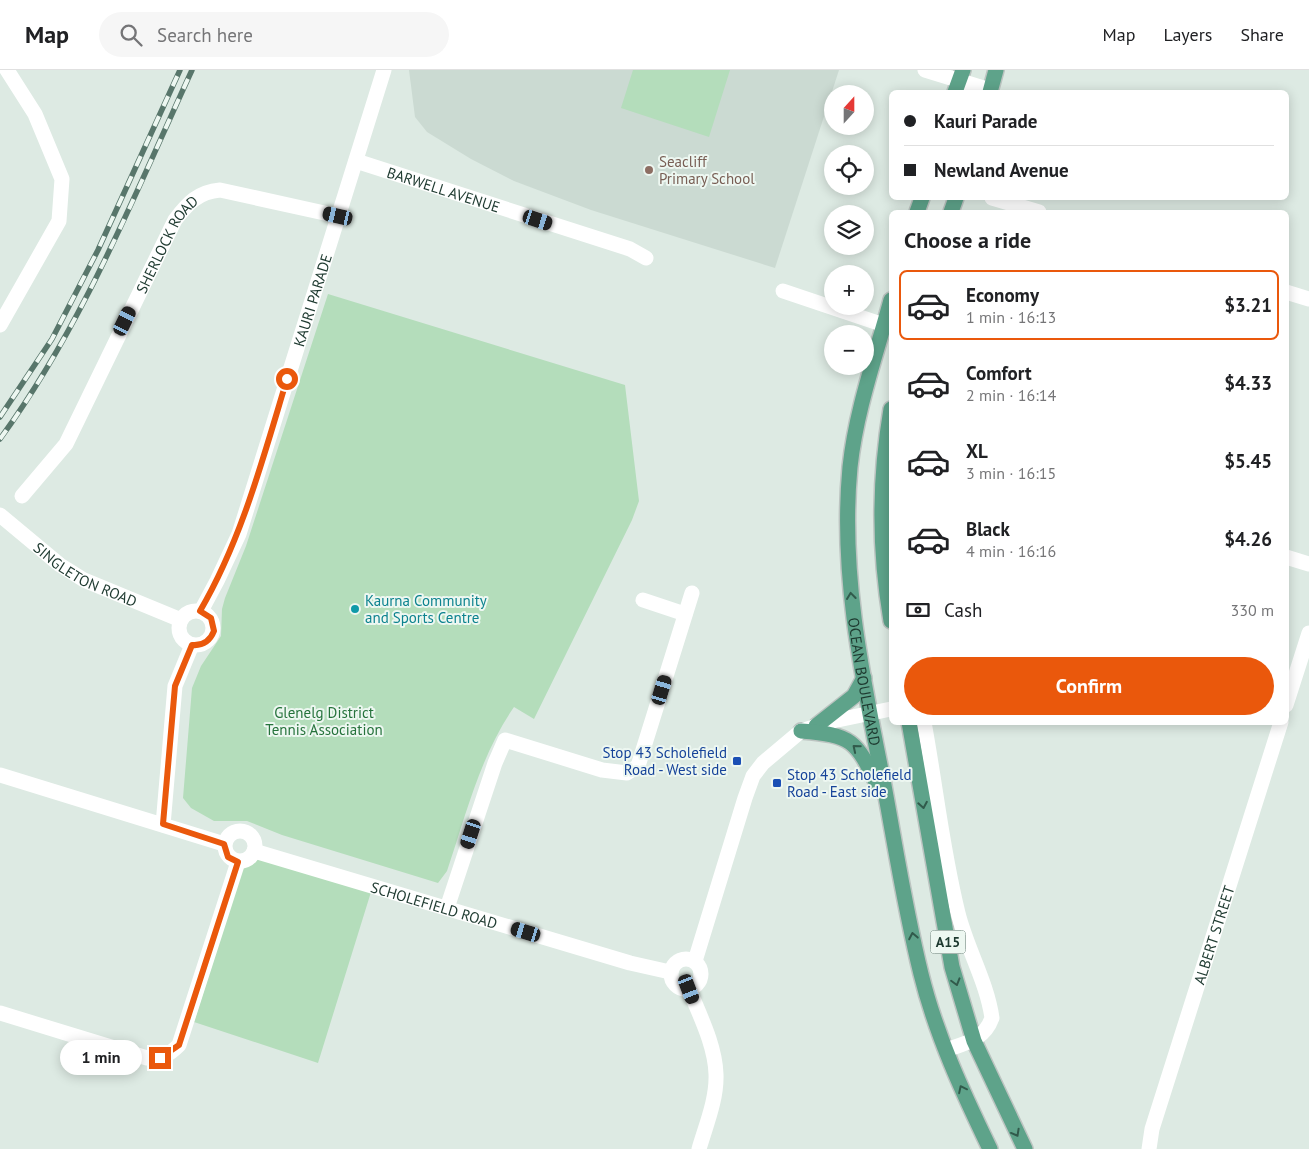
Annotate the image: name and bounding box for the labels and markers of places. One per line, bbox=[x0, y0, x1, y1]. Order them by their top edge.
place label: Seacliff Primary School bbox=[659, 152, 755, 188]
marker: Seacliff Primary School bbox=[643, 164, 655, 176]
place label: Kaurna Community and Sports Centre bbox=[365, 591, 487, 627]
marker: Kaurna Community and Sports Centre bbox=[349, 603, 361, 615]
place label: Stop 43 Scholefield Road - West side bbox=[602, 743, 727, 779]
marker: Stop 43 Scholefield Road - West side bbox=[731, 755, 743, 767]
place label: Stop 43 Scholefield Road - East side bbox=[787, 765, 912, 801]
marker: Stop 43 Scholefield Road - East side bbox=[771, 777, 783, 789]

